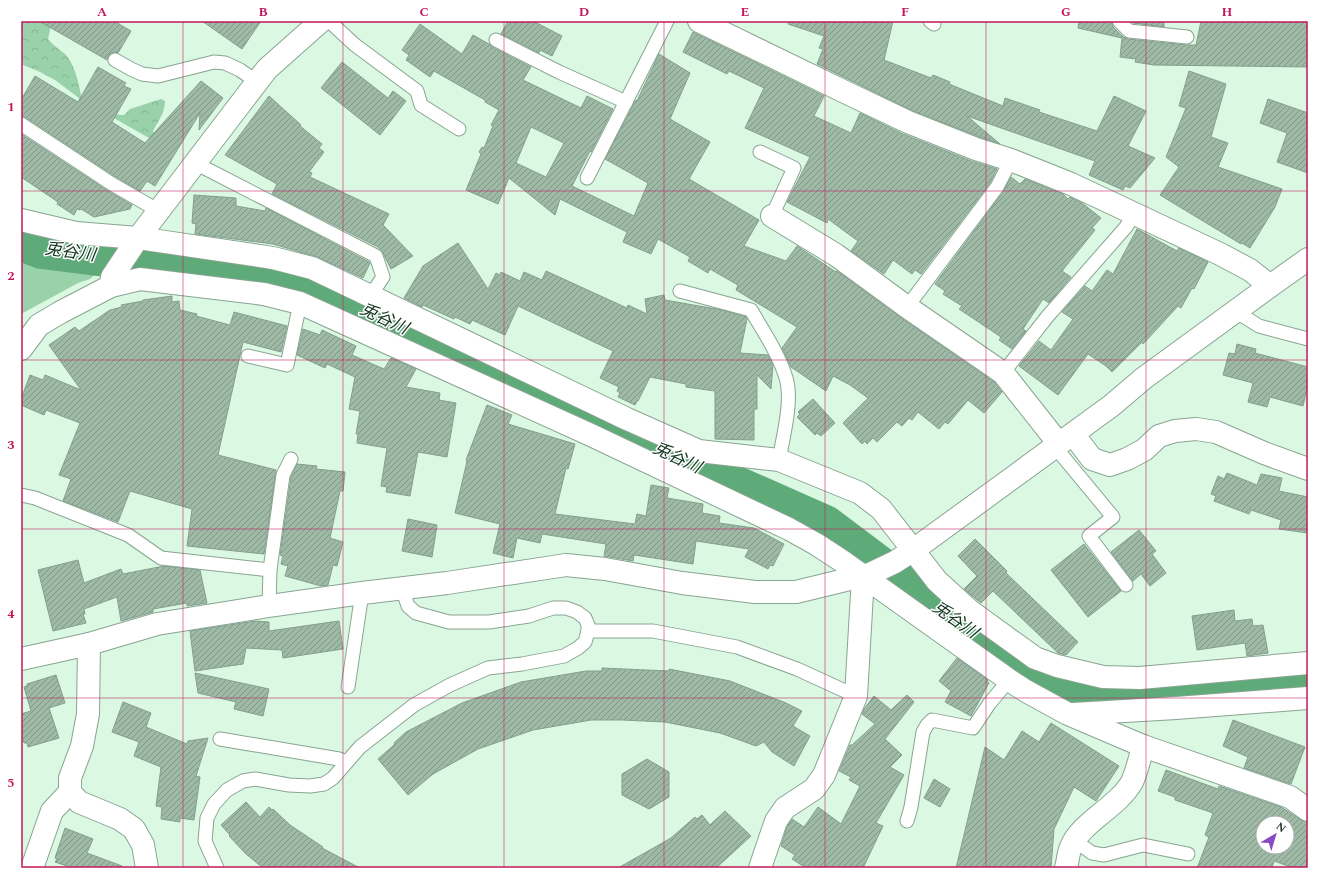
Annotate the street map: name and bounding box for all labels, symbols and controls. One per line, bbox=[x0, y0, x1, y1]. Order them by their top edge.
text: A bbox=[97, 2, 107, 22]
text: B bbox=[258, 2, 268, 22]
text: C bbox=[419, 2, 429, 22]
text: D bbox=[579, 2, 589, 22]
text: E bbox=[741, 2, 750, 22]
text: F bbox=[901, 2, 909, 22]
text: G bbox=[1061, 2, 1071, 22]
text: H bbox=[1222, 2, 1233, 22]
text: 1 bbox=[7, 97, 15, 117]
water label: 兎谷川 bbox=[43, 236, 99, 269]
text: 2 bbox=[7, 266, 15, 286]
water label: 兎谷川 bbox=[355, 296, 414, 342]
text: 3 bbox=[7, 435, 15, 455]
water label: 兎谷川 bbox=[648, 435, 707, 481]
water label: 兎谷川 bbox=[927, 595, 985, 646]
text: 4 bbox=[7, 604, 15, 624]
text: 5 bbox=[7, 773, 15, 793]
north arrow bbox=[1255, 815, 1295, 855]
text: N bbox=[1272, 818, 1290, 837]

